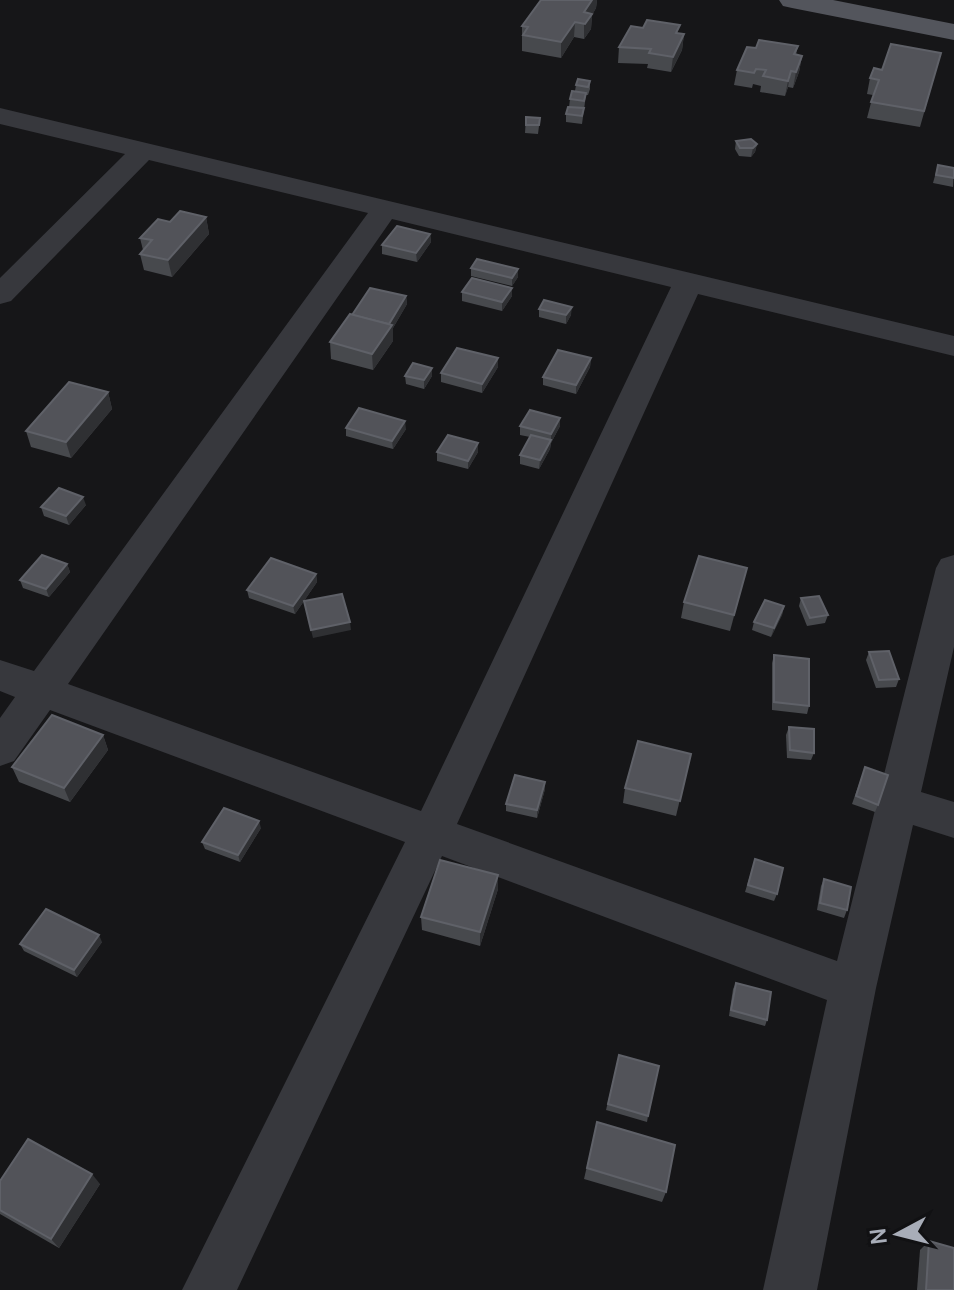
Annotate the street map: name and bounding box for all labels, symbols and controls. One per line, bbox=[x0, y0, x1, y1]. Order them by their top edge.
north arrow bbox=[858, 1194, 938, 1274]
text: N bbox=[862, 1227, 894, 1246]

